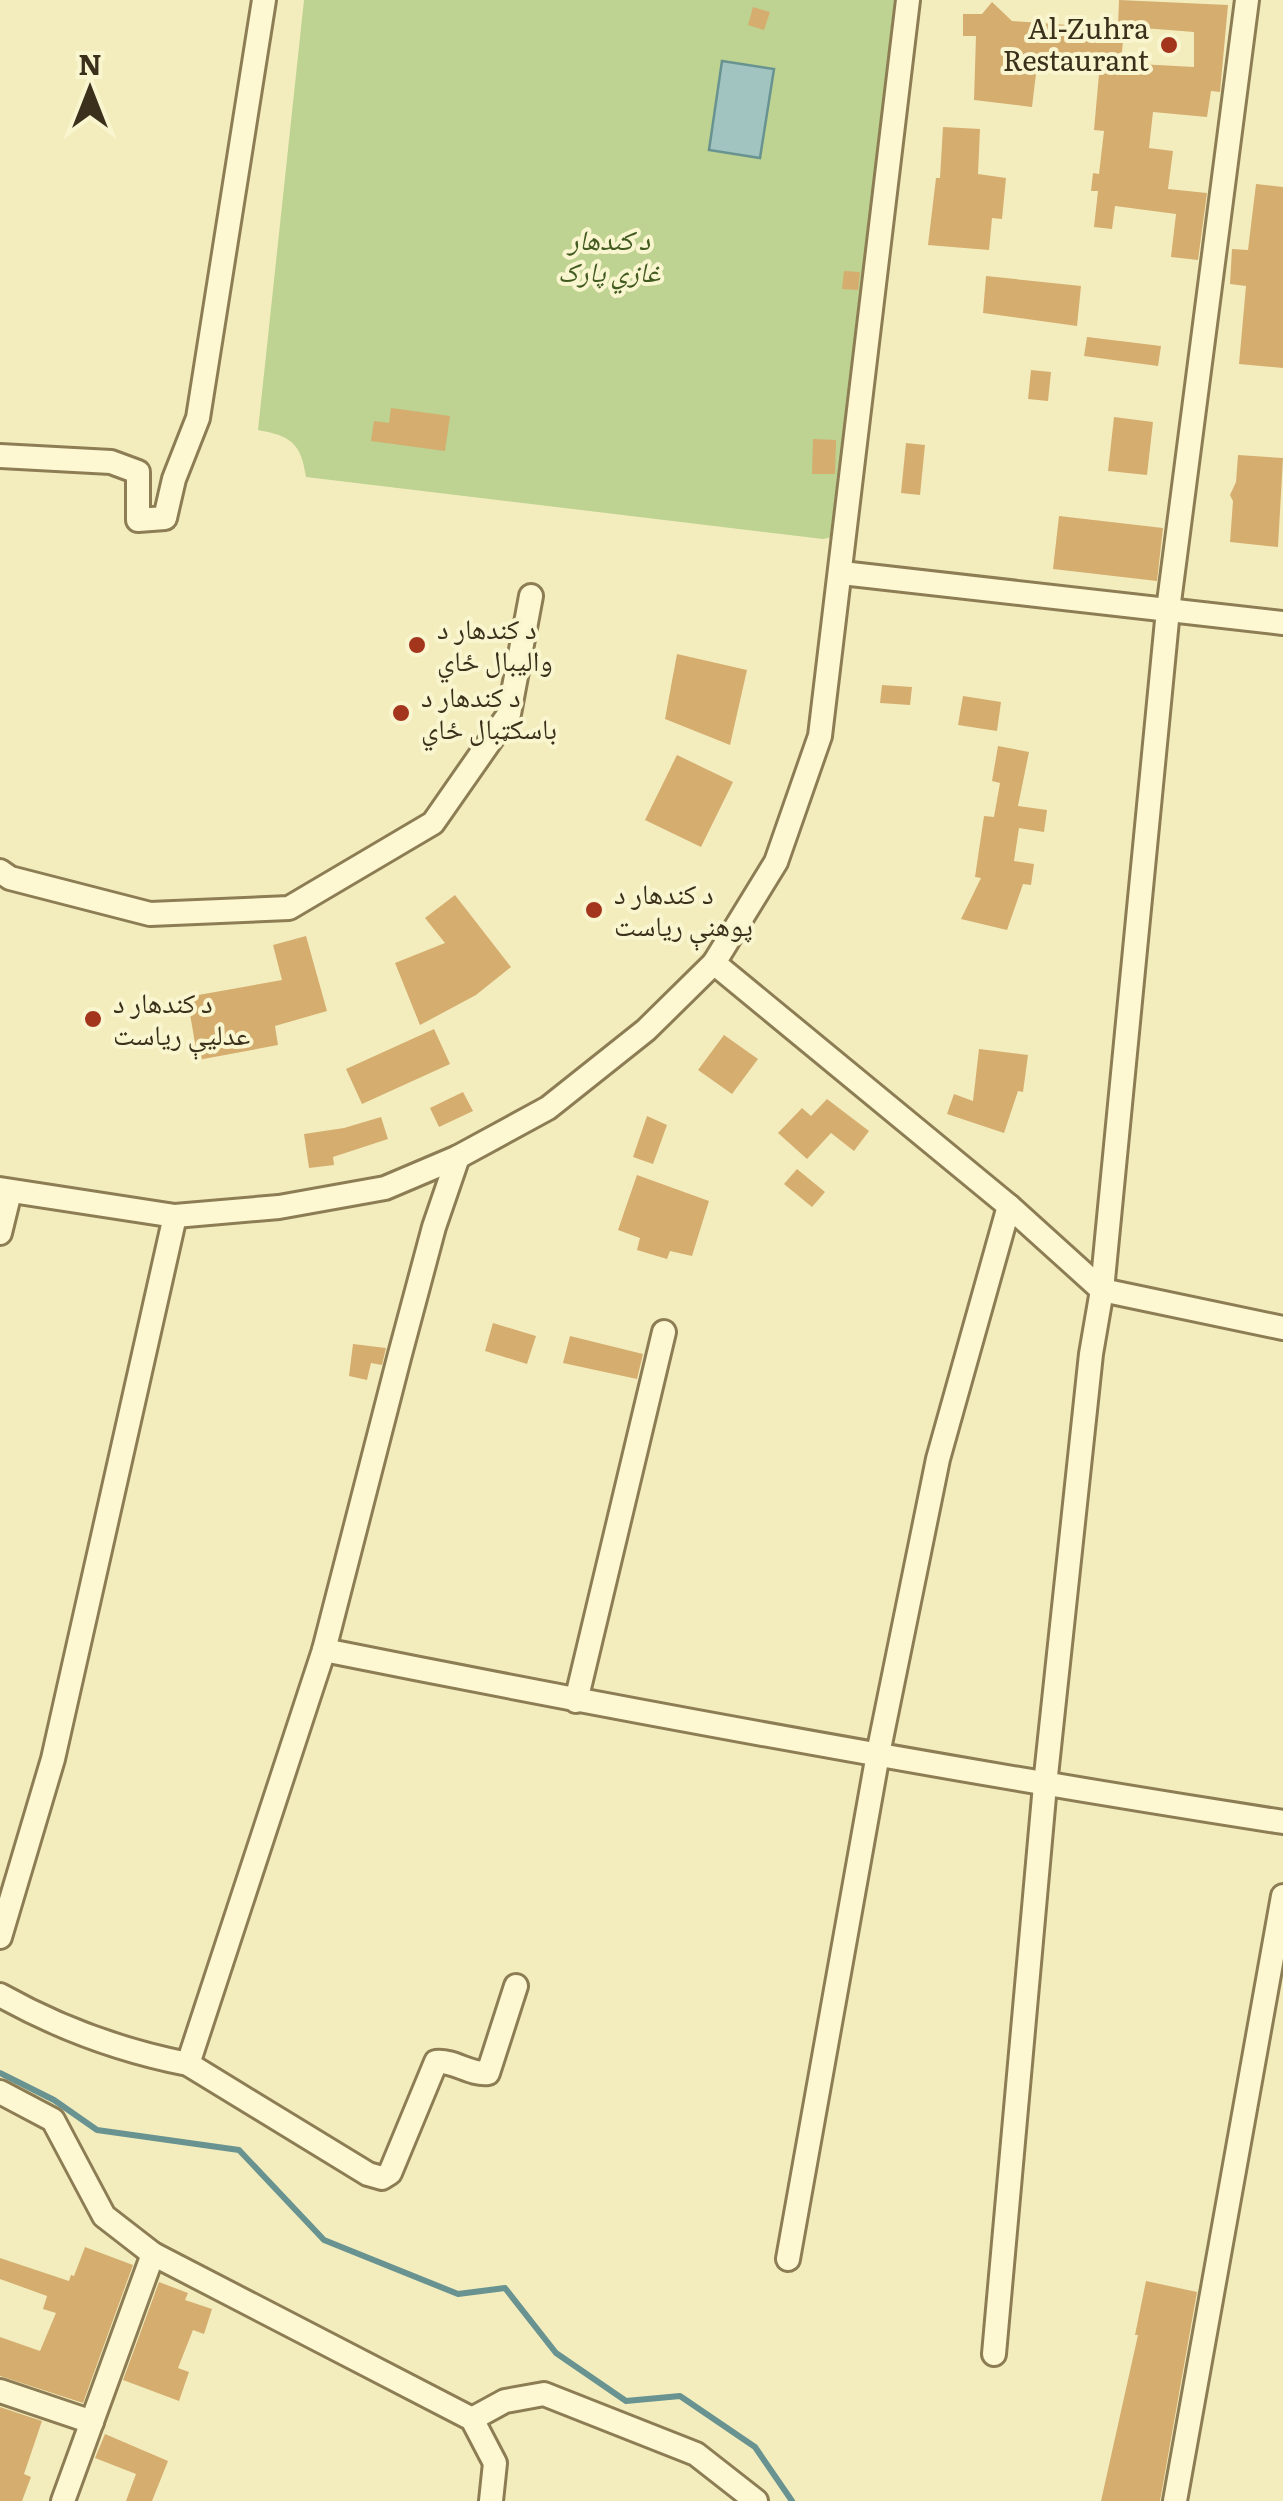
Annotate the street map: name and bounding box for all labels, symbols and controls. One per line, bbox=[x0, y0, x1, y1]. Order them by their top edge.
place label: Al-Zuhra Restaurant bbox=[1003, 6, 1150, 80]
marker: Al-Zuhra Restaurant bbox=[1158, 34, 1180, 56]
north arrow bbox=[40, 40, 140, 140]
text: N bbox=[78, 42, 102, 84]
park label: د کندهار غازي پارک bbox=[558, 217, 661, 295]
place label: د کندهار د واليبال ځاي bbox=[437, 606, 553, 684]
marker: د کندهار د واليبال ځاي bbox=[406, 634, 428, 656]
place label: د کندهار د باسکټبال ځاي bbox=[421, 674, 557, 752]
marker: د کندهار د باسکټبال ځاي bbox=[390, 702, 412, 724]
place label: د کندهار د پوهنې رياست bbox=[614, 871, 753, 951]
marker: د کندهار د پوهنې رياست bbox=[583, 899, 605, 921]
place label: د کندهار د عدلیې رياست bbox=[113, 980, 250, 1060]
marker: د کندهار د عدلیې رياست bbox=[82, 1008, 104, 1030]

